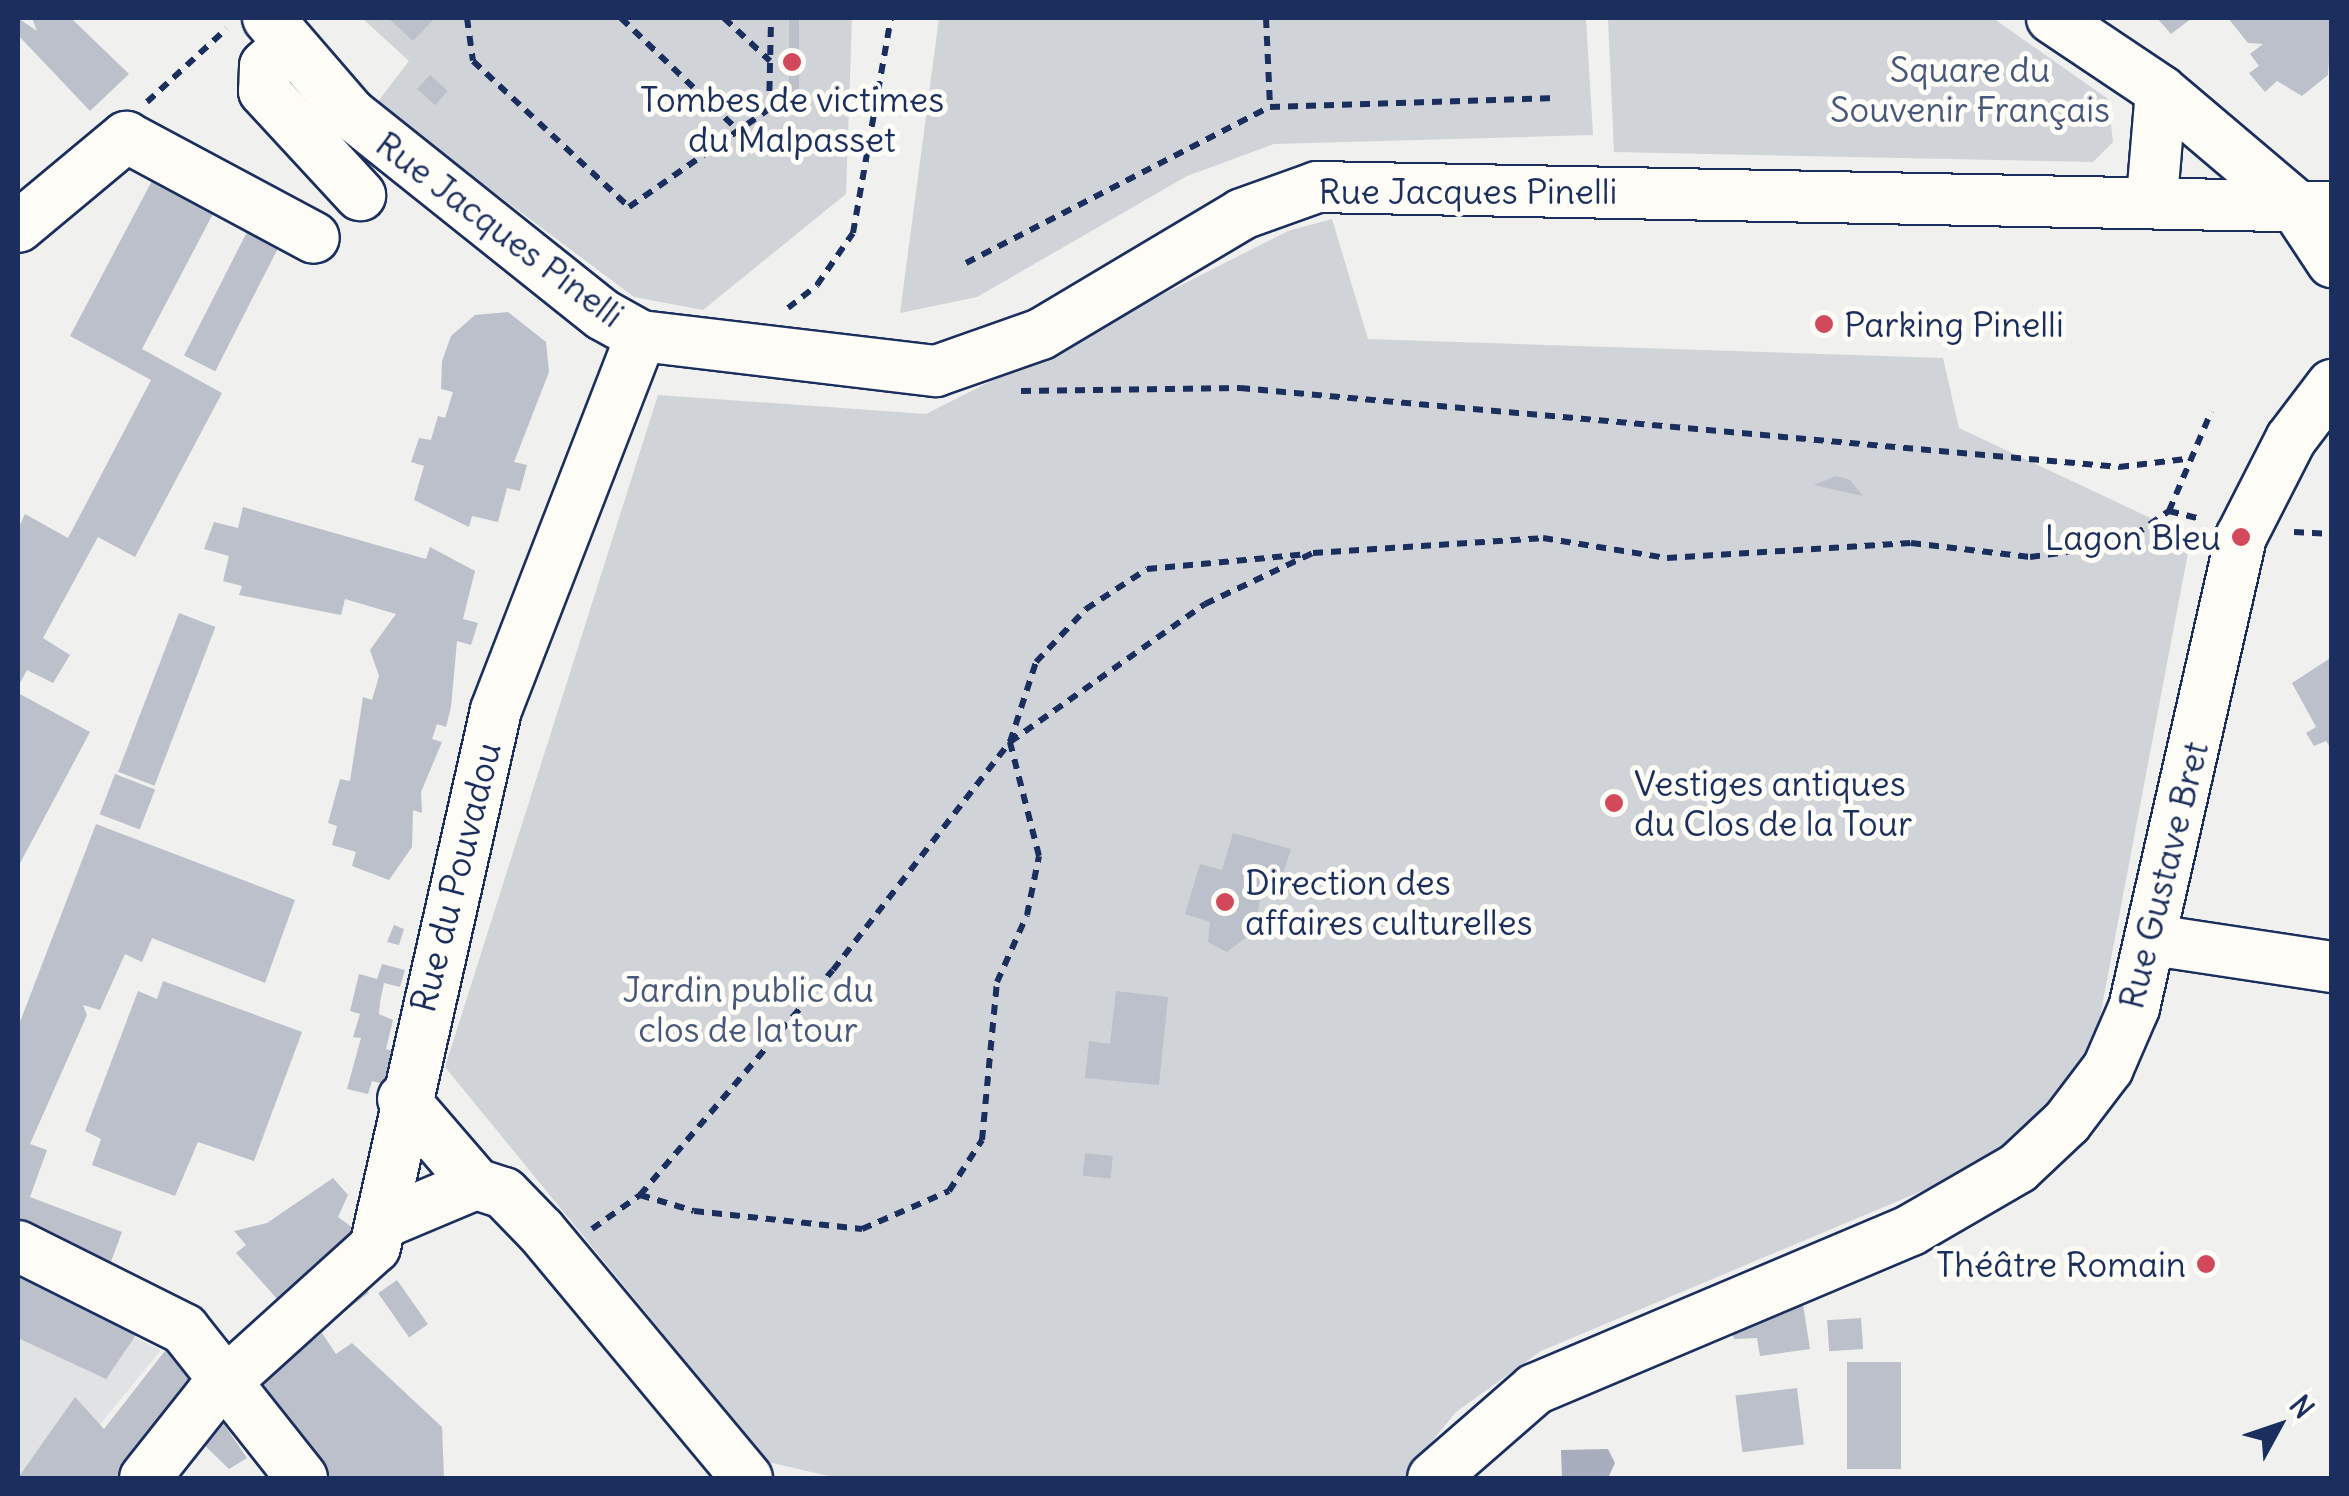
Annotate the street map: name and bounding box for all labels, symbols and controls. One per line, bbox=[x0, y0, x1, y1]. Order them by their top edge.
park label: Square du Souvenir Français bbox=[1830, 48, 2110, 130]
marker: Tombes de victimes du Malpasset bbox=[781, 51, 803, 73]
place label: Tombes de victimes du Malpasset bbox=[640, 78, 944, 160]
street label: Rue Jacques Pinelli bbox=[368, 122, 632, 336]
street label: Rue Jacques Pinelli bbox=[1319, 170, 1617, 212]
place label: Parking Pinelli bbox=[1844, 303, 2064, 345]
marker: Parking Pinelli bbox=[1813, 313, 1835, 335]
place label: Lagon Bleu bbox=[2044, 516, 2221, 558]
marker: Lagon Bleu bbox=[2230, 526, 2252, 548]
street label: Rue Gustave Bret bbox=[2109, 737, 2217, 1013]
street label: Rue du Pouvadou bbox=[401, 738, 509, 1016]
place label: Vestiges antiques du Clos de la Tour bbox=[1634, 762, 1912, 844]
marker: Vestiges antiques du Clos de la Tour bbox=[1603, 792, 1625, 814]
place label: Direction des affaires culturelles bbox=[1245, 861, 1532, 943]
marker: Direction des affaires culturelles bbox=[1214, 891, 1236, 913]
park label: Jardin public du clos de la tour bbox=[622, 968, 874, 1050]
place label: Théâtre Romain bbox=[1936, 1243, 2186, 1285]
marker: Théâtre Romain bbox=[2195, 1253, 2217, 1275]
north arrow bbox=[2229, 1376, 2329, 1476]
text: N bbox=[2282, 1388, 2322, 1426]

